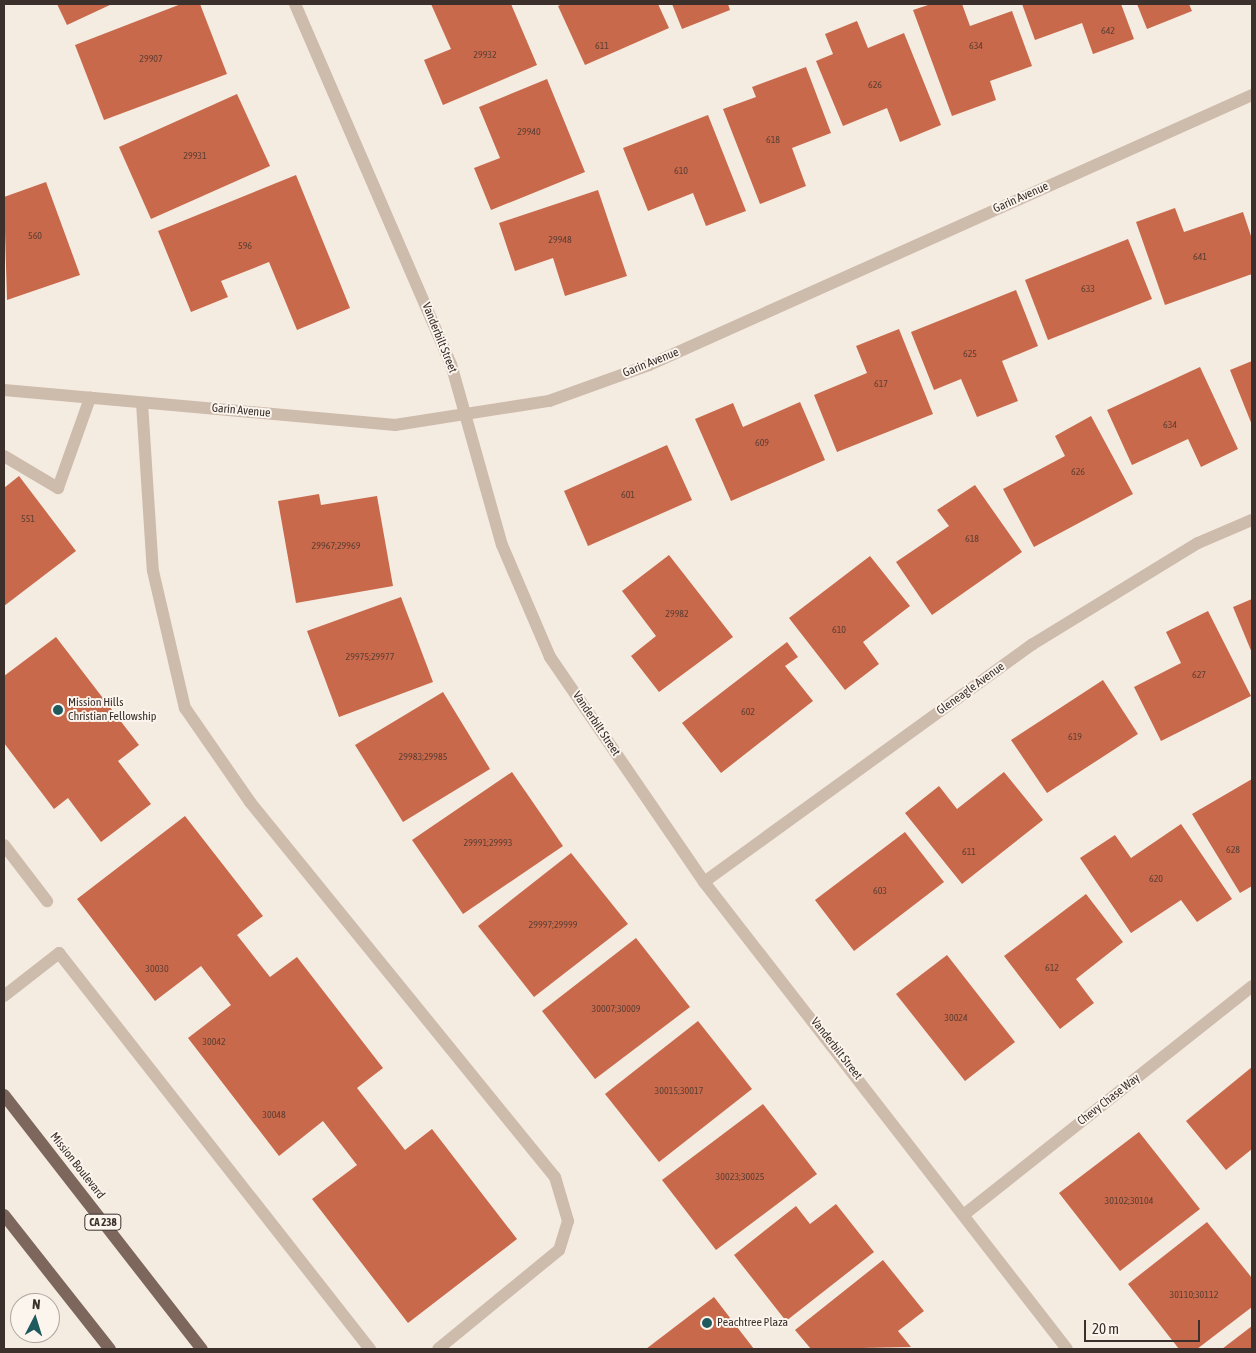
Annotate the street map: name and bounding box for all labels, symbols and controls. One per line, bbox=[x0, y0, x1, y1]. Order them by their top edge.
house number: 642 bbox=[1101, 25, 1115, 37]
house number: 611 bbox=[595, 40, 609, 52]
house number: 634 bbox=[969, 40, 983, 52]
house number: 29932 bbox=[473, 49, 497, 61]
house number: 29907 bbox=[139, 53, 163, 65]
house number: 626 bbox=[868, 79, 882, 91]
house number: 29940 bbox=[517, 126, 541, 138]
house number: 618 bbox=[766, 134, 780, 146]
house number: 29931 bbox=[183, 150, 207, 162]
house number: 610 bbox=[674, 165, 688, 177]
street label: Garin Avenue bbox=[991, 179, 1051, 217]
house number: 560 bbox=[28, 230, 42, 242]
house number: 29948 bbox=[548, 234, 572, 246]
house number: 596 bbox=[238, 240, 252, 252]
house number: 641 bbox=[1193, 251, 1207, 263]
house number: 633 bbox=[1081, 283, 1095, 295]
street label: Vanderbilt Street bbox=[418, 301, 460, 375]
street label: Garin Avenue bbox=[621, 345, 681, 381]
house number: 625 bbox=[963, 348, 977, 360]
house number: 617 bbox=[874, 378, 888, 390]
street label: Garin Avenue bbox=[211, 401, 271, 421]
house number: 634 bbox=[1163, 419, 1177, 431]
house number: 609 bbox=[755, 437, 769, 449]
house number: 626 bbox=[1071, 466, 1085, 478]
house number: 601 bbox=[621, 489, 635, 501]
house number: 551 bbox=[21, 513, 35, 525]
house number: 618 bbox=[965, 533, 979, 545]
house number: 29967;29969 bbox=[312, 540, 360, 552]
house number: 29982 bbox=[665, 608, 689, 620]
house number: 610 bbox=[832, 624, 846, 636]
house number: 29975;29977 bbox=[346, 651, 394, 663]
street label: Gleneagle Avenue bbox=[934, 660, 1008, 718]
house number: 627 bbox=[1192, 669, 1206, 681]
street label: Vanderbilt Street bbox=[569, 689, 623, 759]
place label: Mission Hills Christian Fellowship bbox=[68, 696, 156, 724]
marker: Mission Hills Christian Fellowship bbox=[52, 704, 64, 716]
house number: 602 bbox=[741, 706, 755, 718]
house number: 619 bbox=[1068, 731, 1082, 743]
house number: 29983;29985 bbox=[399, 751, 447, 763]
house number: 29991;29993 bbox=[464, 837, 512, 849]
house number: 628 bbox=[1226, 844, 1240, 856]
house number: 611 bbox=[962, 846, 976, 858]
house number: 620 bbox=[1149, 873, 1163, 885]
house number: 603 bbox=[873, 885, 887, 897]
house number: 29997;29999 bbox=[529, 919, 577, 931]
house number: 612 bbox=[1045, 962, 1059, 974]
house number: 30030 bbox=[145, 963, 169, 975]
house number: 30007;30009 bbox=[592, 1003, 640, 1015]
house number: 30024 bbox=[944, 1012, 968, 1024]
street label: Vanderbilt Street bbox=[807, 1015, 865, 1083]
house number: 30042 bbox=[202, 1036, 226, 1048]
street label: Chevy Chase Way bbox=[1075, 1071, 1143, 1129]
house number: 30015;30017 bbox=[655, 1085, 703, 1097]
house number: 30048 bbox=[262, 1109, 286, 1121]
street label: Mission Boulevard bbox=[47, 1130, 107, 1202]
house number: 30023;30025 bbox=[716, 1171, 764, 1183]
house number: 30102;30104 bbox=[1105, 1195, 1153, 1207]
road number: CA 238 bbox=[84, 1214, 122, 1230]
house number: 30110;30112 bbox=[1170, 1289, 1218, 1301]
north arrow bbox=[10, 1293, 60, 1343]
text: N bbox=[31, 1296, 41, 1312]
scale bar bbox=[1086, 1310, 1202, 1342]
place label: Peachtree Plaza bbox=[717, 1316, 788, 1330]
marker: Peachtree Plaza bbox=[701, 1317, 713, 1329]
text: 20 m bbox=[1092, 1320, 1119, 1337]

